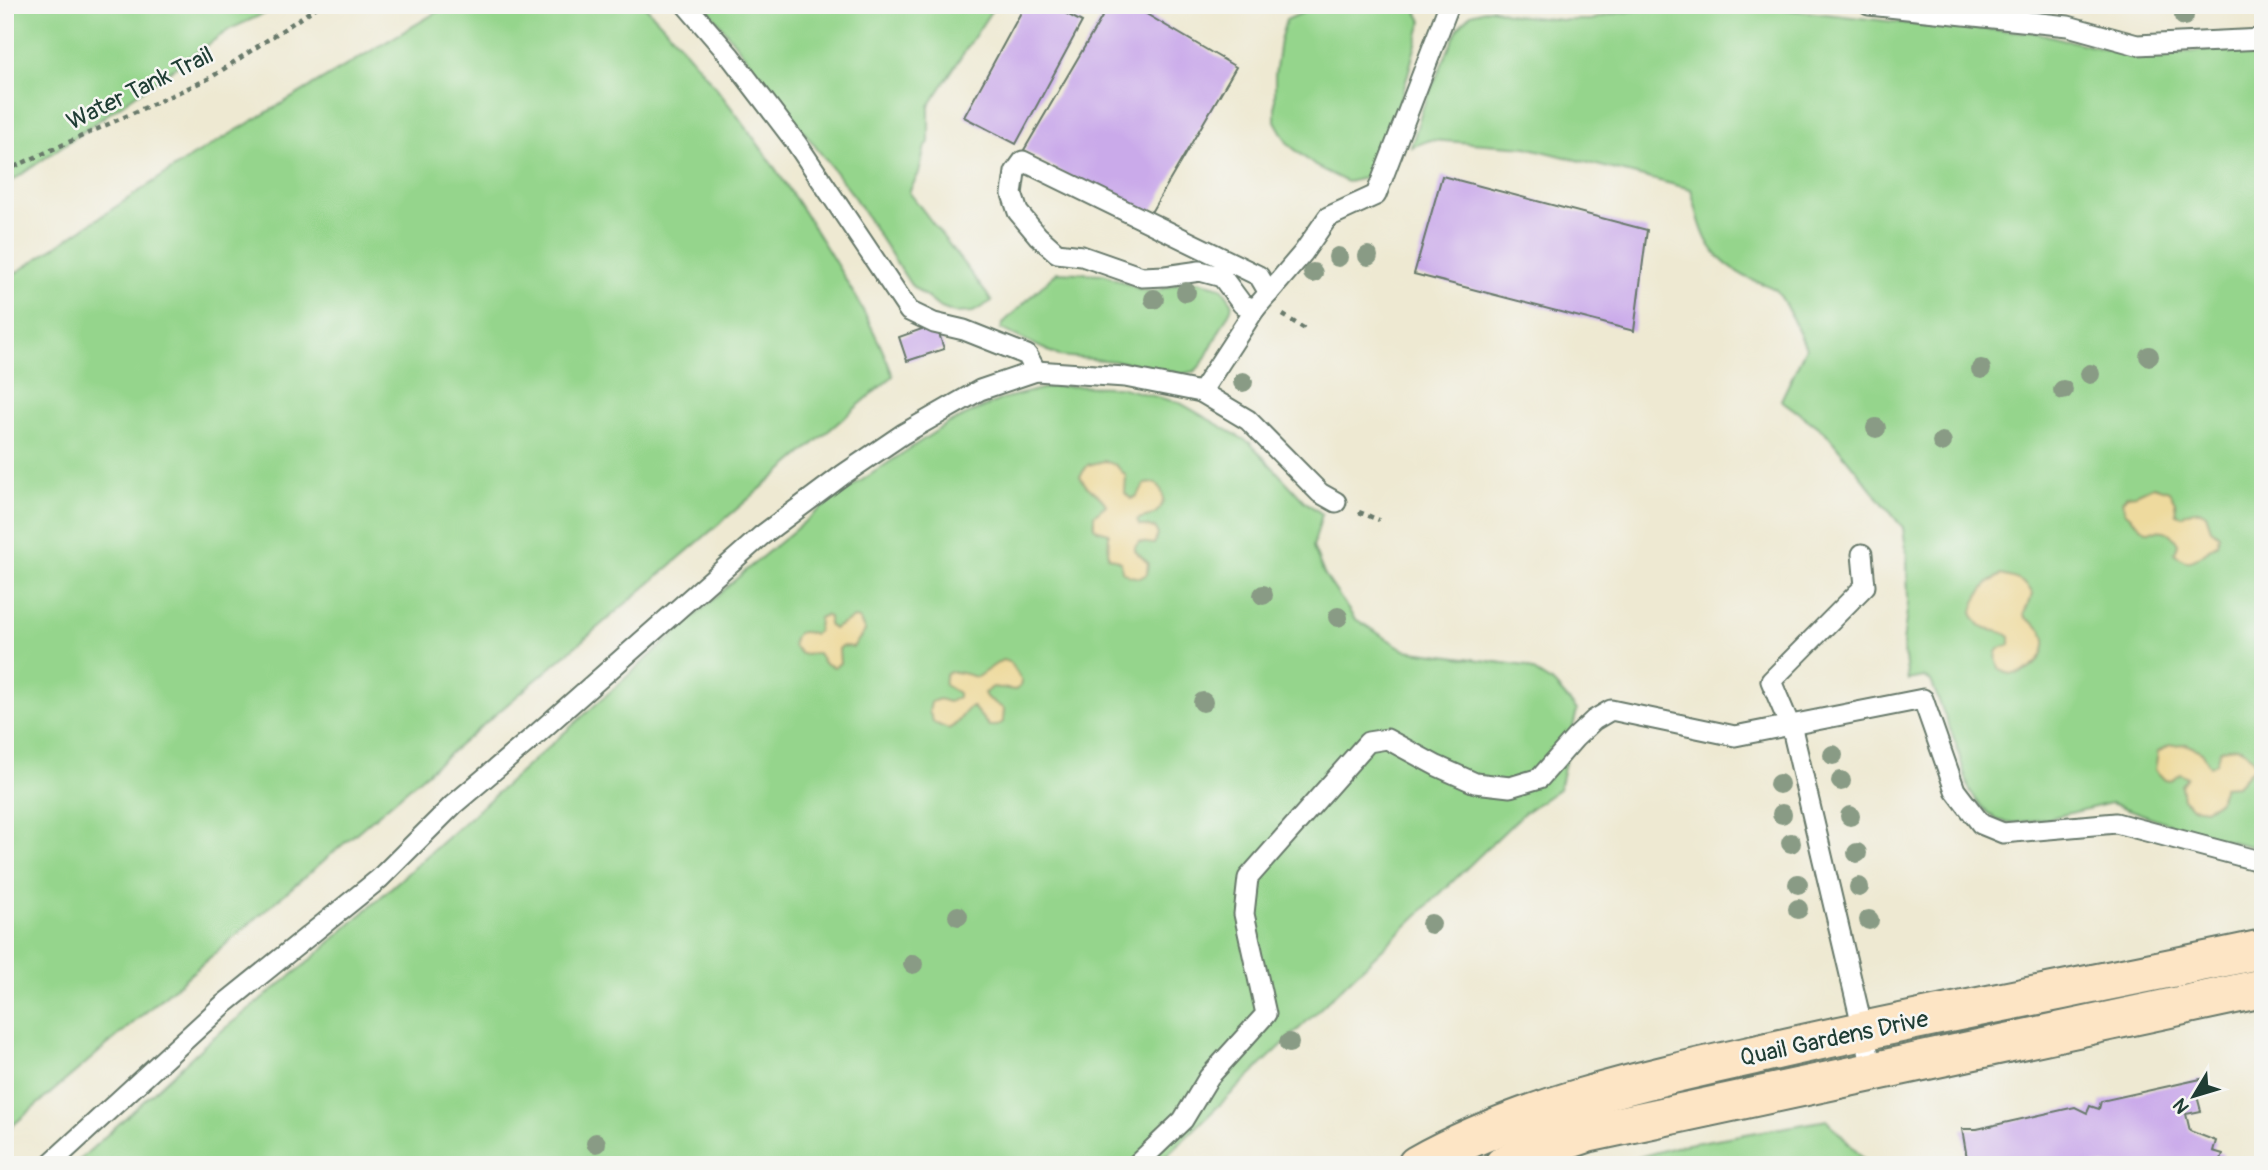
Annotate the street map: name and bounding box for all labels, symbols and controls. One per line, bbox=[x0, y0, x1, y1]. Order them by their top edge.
street label: Water Tank Trail bbox=[62, 40, 218, 136]
street label: Quail Gardens Drive bbox=[1737, 1004, 1931, 1073]
north arrow bbox=[2160, 1062, 2230, 1132]
text: N bbox=[2168, 1093, 2195, 1118]

